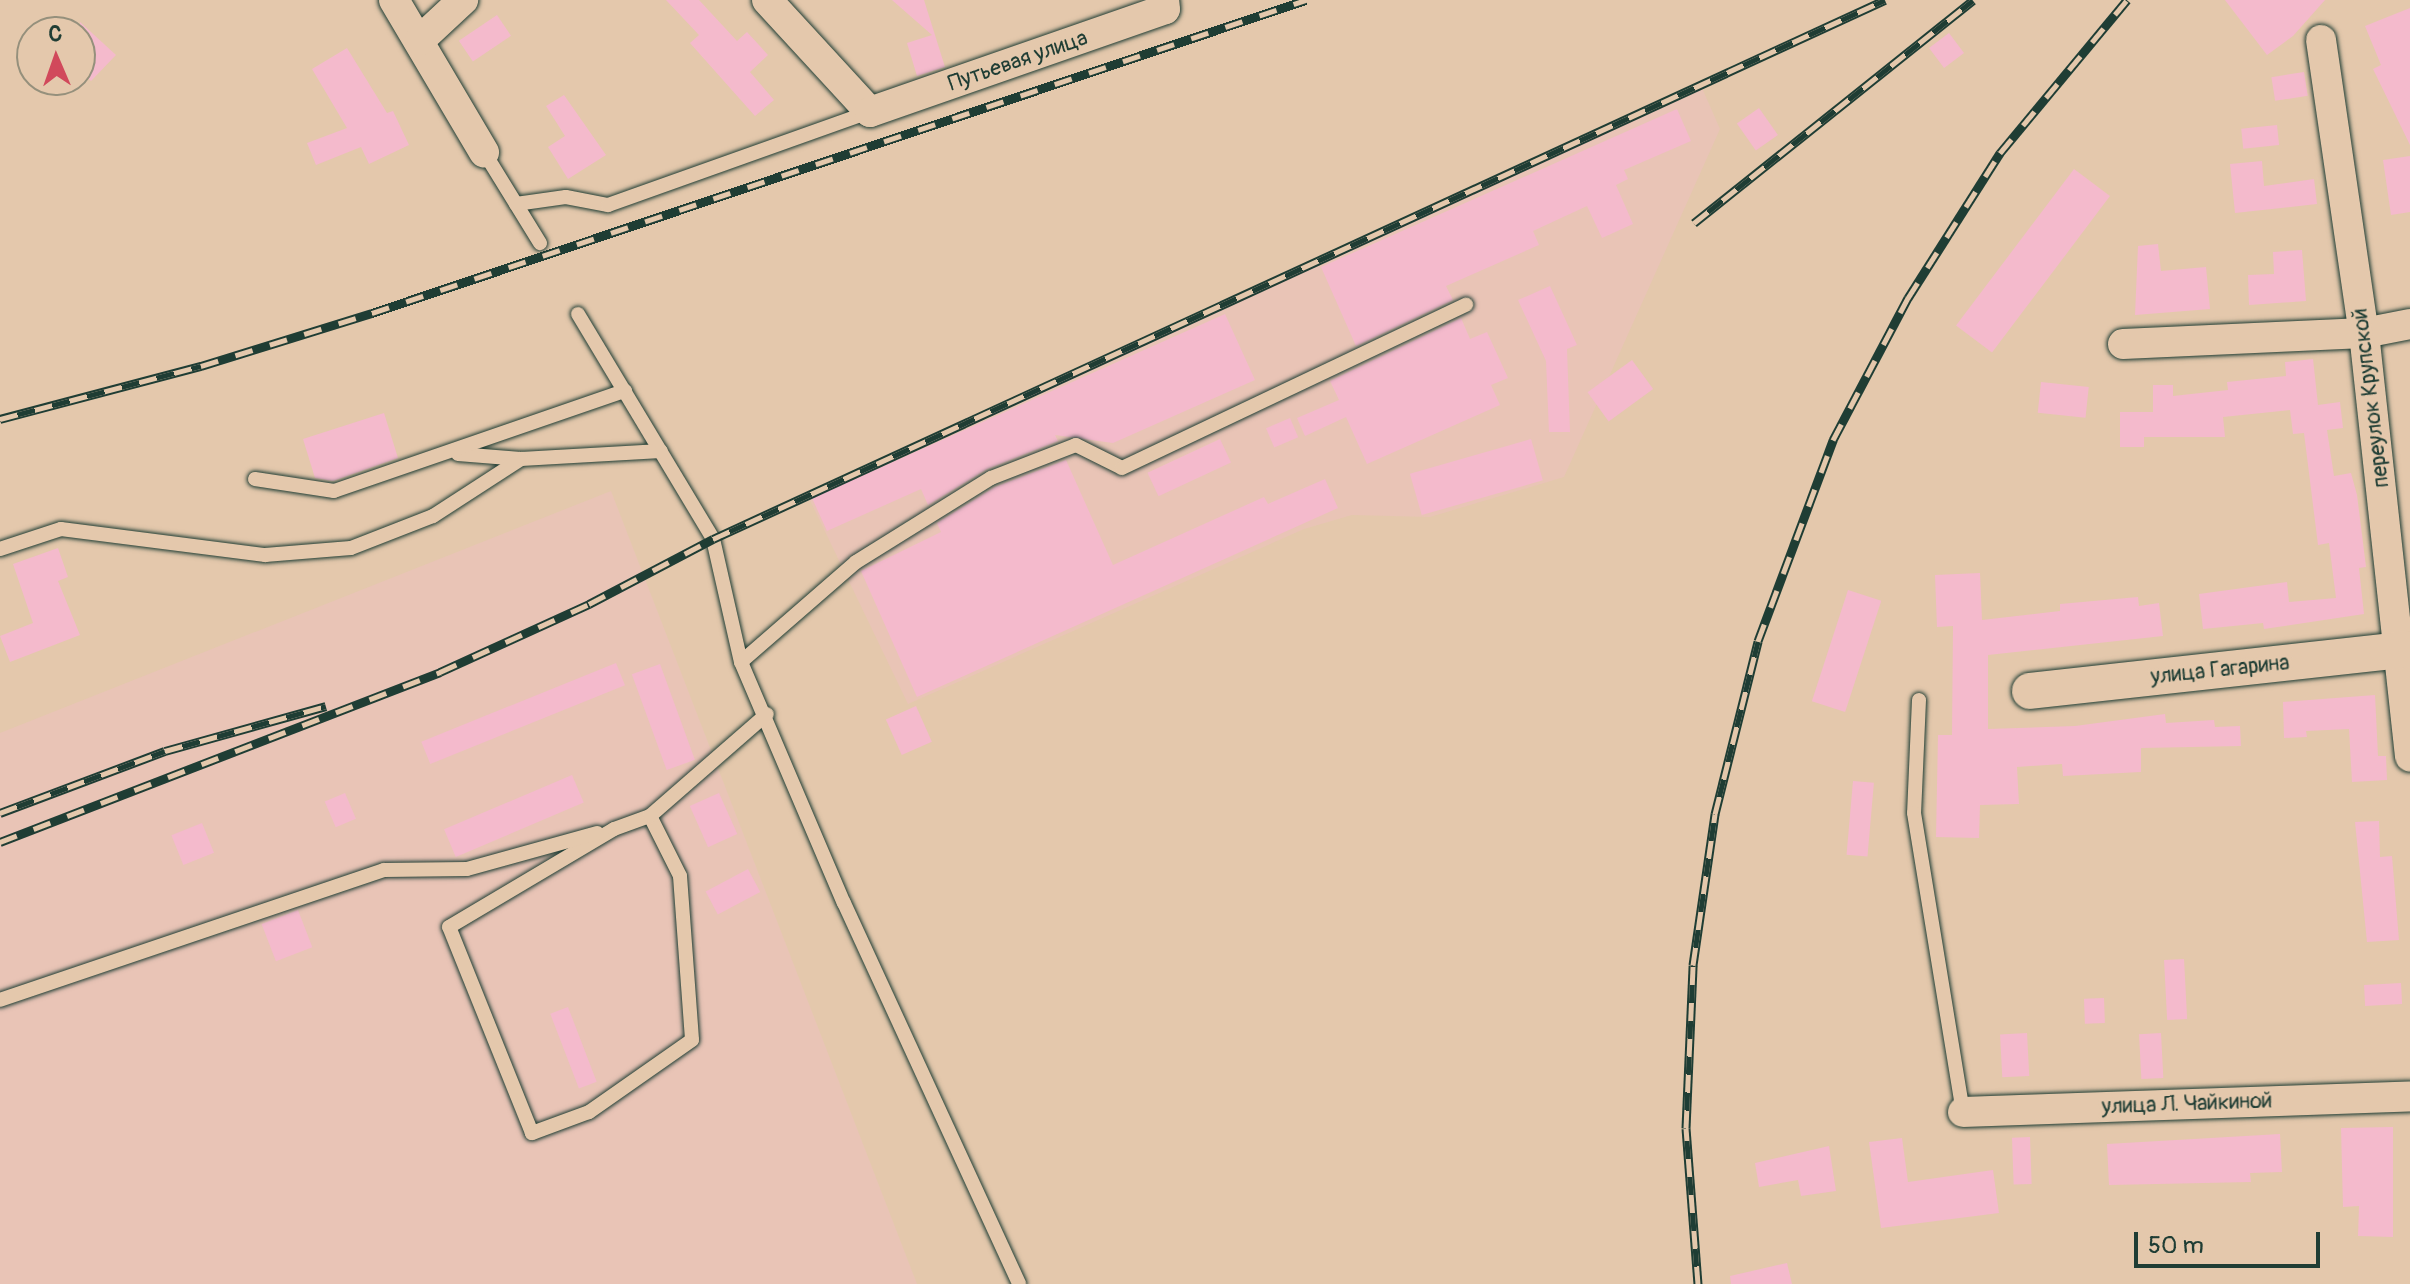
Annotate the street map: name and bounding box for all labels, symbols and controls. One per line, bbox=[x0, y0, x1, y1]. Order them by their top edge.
north arrow bbox=[16, 16, 96, 96]
text: С bbox=[48, 20, 62, 48]
street label: Путьевая улица bbox=[945, 25, 1091, 97]
street label: переулок Крупской bbox=[2347, 307, 2395, 489]
street label: улица Гагарина bbox=[2149, 650, 2291, 690]
street label: улица Л. Чайкиной bbox=[2101, 1088, 2273, 1120]
scale bar bbox=[2138, 1216, 2324, 1266]
text: 50 m bbox=[2148, 1231, 2204, 1260]

